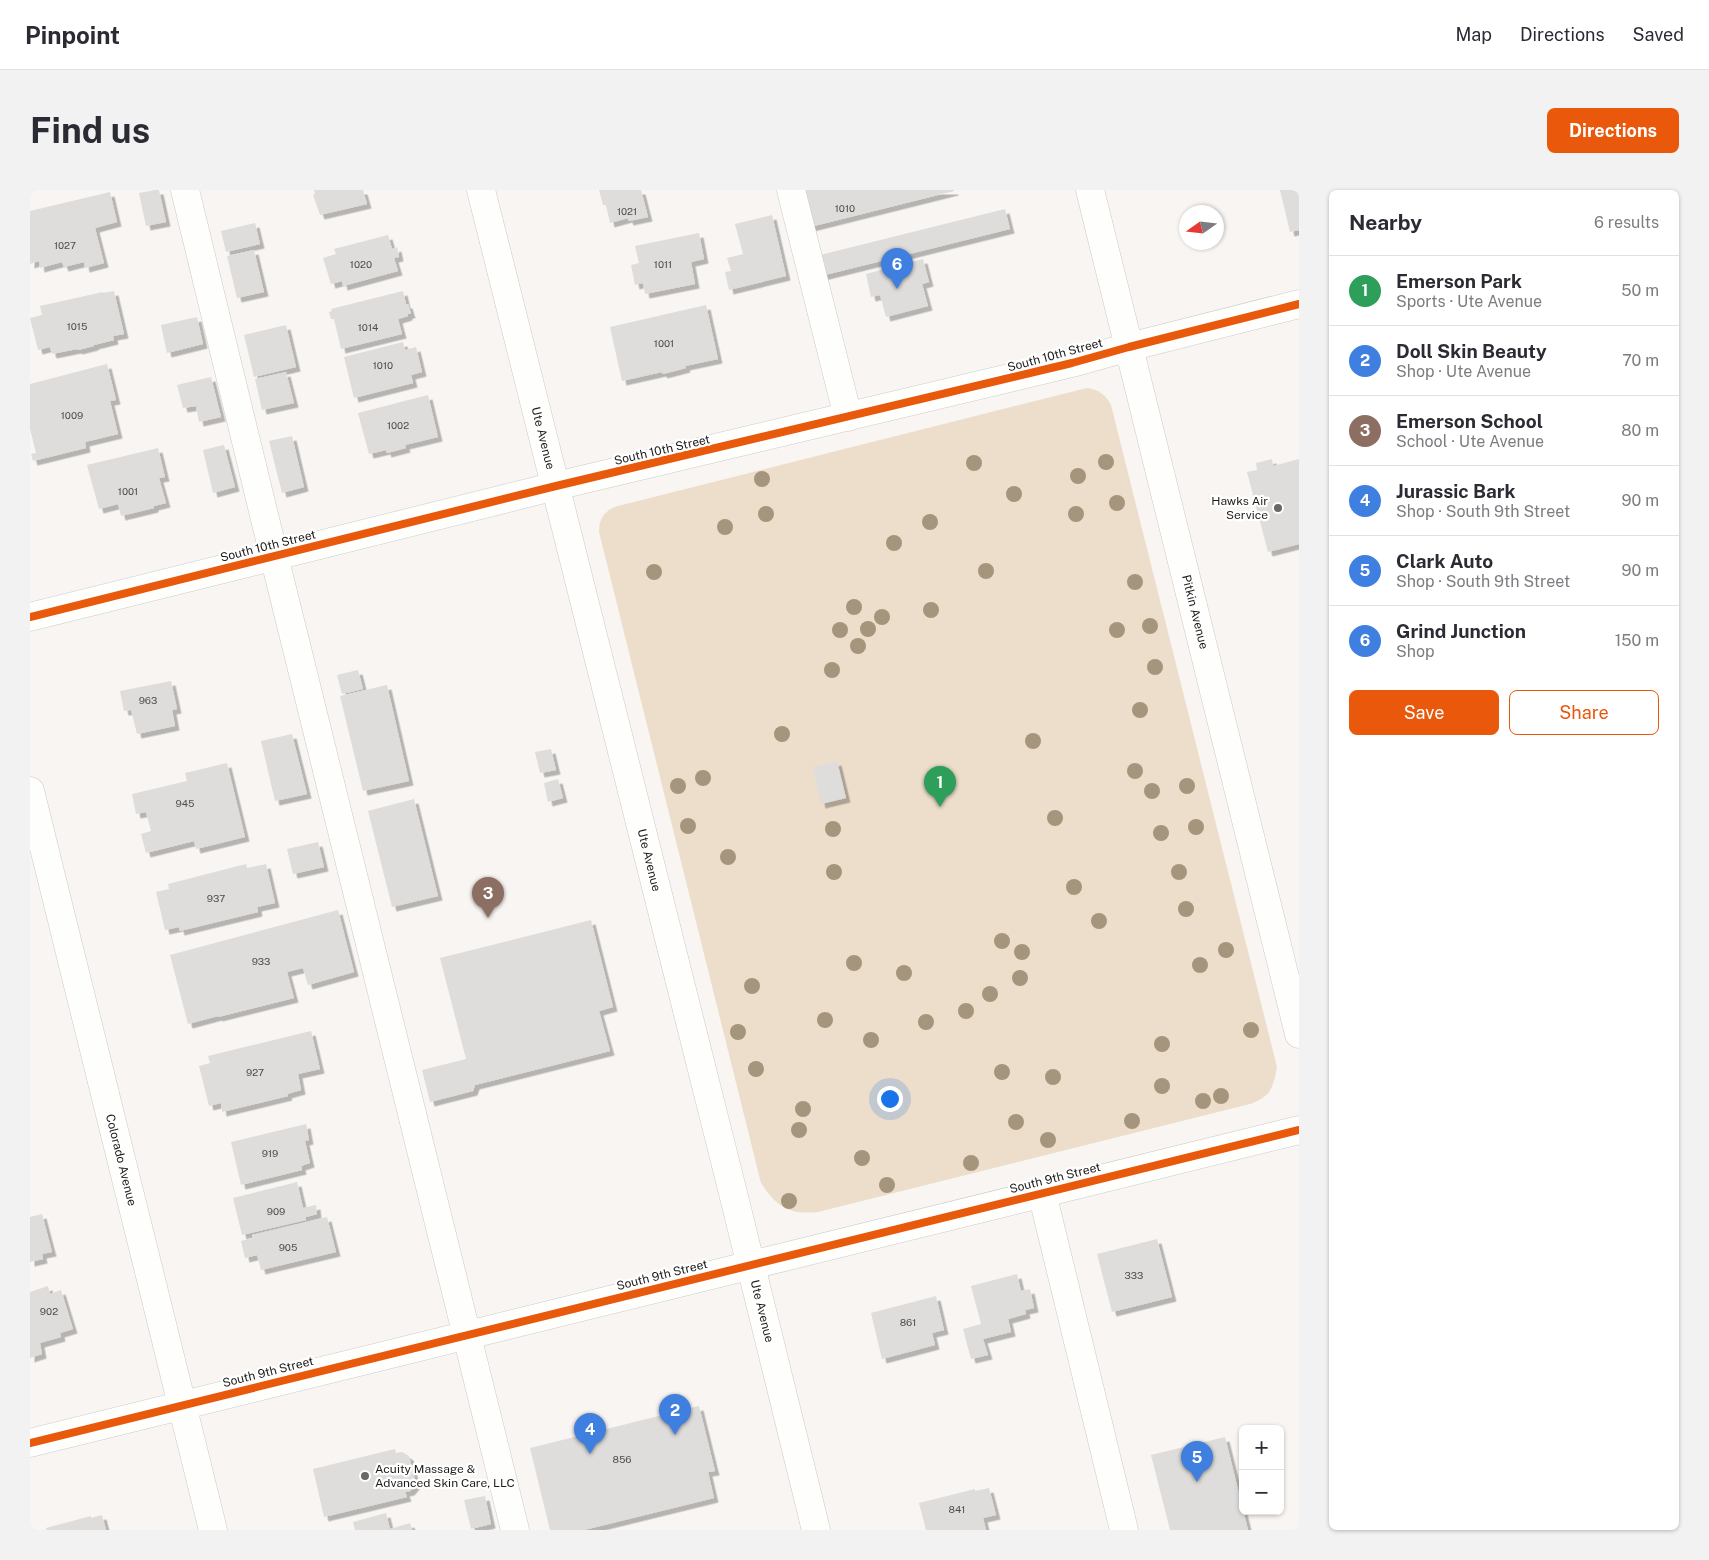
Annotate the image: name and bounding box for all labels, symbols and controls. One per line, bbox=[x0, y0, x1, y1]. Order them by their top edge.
text: Pinpoint bbox=[25, 21, 120, 49]
text: Map bbox=[1455, 24, 1492, 45]
text: Directions bbox=[1520, 24, 1605, 45]
text: Saved bbox=[1633, 24, 1684, 45]
button: Directions bbox=[1547, 108, 1679, 153]
text: Find us bbox=[30, 110, 150, 151]
house number: 1010 bbox=[835, 202, 855, 214]
house number: 1021 bbox=[617, 205, 637, 217]
north arrow bbox=[1179, 205, 1224, 250]
text: Nearby bbox=[1349, 210, 1422, 235]
text: 6 results bbox=[1594, 213, 1659, 232]
house number: 1027 bbox=[54, 239, 76, 251]
pin: 6 bbox=[881, 248, 913, 289]
house number: 1020 bbox=[350, 258, 372, 270]
house number: 1011 bbox=[654, 258, 672, 270]
text: Emerson Park bbox=[1396, 270, 1522, 292]
text: 1 bbox=[1362, 281, 1368, 300]
text: 50 m bbox=[1621, 281, 1659, 300]
text: Sports · Ute Avenue bbox=[1396, 292, 1542, 311]
house number: 1015 bbox=[67, 320, 87, 332]
house number: 1014 bbox=[358, 321, 378, 333]
street label: South 10th Street bbox=[1006, 335, 1104, 374]
house number: 1001 bbox=[654, 337, 674, 349]
text: Doll Skin Beauty bbox=[1396, 340, 1547, 362]
text: 2 bbox=[1360, 351, 1370, 370]
text: 70 m bbox=[1622, 351, 1659, 370]
house number: 1010 bbox=[373, 359, 393, 371]
text: Shop · Ute Avenue bbox=[1396, 362, 1531, 381]
street label: Ute Avenue bbox=[528, 405, 558, 471]
house number: 1009 bbox=[61, 409, 83, 421]
text: Emerson School bbox=[1396, 410, 1543, 432]
house number: 1002 bbox=[387, 419, 409, 431]
text: 3 bbox=[1360, 421, 1370, 440]
text: 80 m bbox=[1621, 421, 1659, 440]
street label: South 10th Street bbox=[613, 432, 712, 468]
text: School · Ute Avenue bbox=[1396, 432, 1544, 451]
text: Jurassic Bark bbox=[1396, 480, 1516, 502]
house number: 1001 bbox=[118, 485, 138, 497]
text: 4 bbox=[1360, 491, 1370, 510]
text: 90 m bbox=[1622, 491, 1659, 510]
place label: Hawks Air Service bbox=[1211, 494, 1268, 522]
marker: Hawks Air Service bbox=[1272, 502, 1284, 514]
text: Shop · South 9th Street bbox=[1396, 502, 1570, 521]
street label: South 10th Street bbox=[219, 527, 318, 565]
text: Clark Auto bbox=[1396, 550, 1493, 572]
text: 5 bbox=[1360, 561, 1370, 580]
text: 90 m bbox=[1622, 561, 1659, 580]
text: Shop · South 9th Street bbox=[1396, 572, 1570, 591]
street label: Pitkin Avenue bbox=[1179, 573, 1211, 651]
text: Grind Junction bbox=[1396, 620, 1526, 642]
text: 6 bbox=[1360, 631, 1370, 650]
text: 150 m bbox=[1615, 631, 1659, 650]
text: Shop bbox=[1396, 642, 1435, 661]
button: Save bbox=[1349, 690, 1499, 735]
button: Share bbox=[1509, 690, 1659, 735]
house number: 963 bbox=[139, 694, 157, 706]
pin: 1 bbox=[924, 766, 956, 807]
house number: 945 bbox=[176, 797, 194, 809]
street label: Ute Avenue bbox=[634, 827, 664, 893]
pin: 3 bbox=[472, 877, 504, 918]
house number: 937 bbox=[207, 892, 225, 904]
house number: 933 bbox=[252, 955, 270, 967]
house number: 927 bbox=[246, 1066, 264, 1078]
your location bbox=[877, 1086, 903, 1112]
street label: Colorado Avenue bbox=[103, 1113, 139, 1208]
house number: 919 bbox=[262, 1147, 278, 1159]
street label: South 9th Street bbox=[1008, 1160, 1102, 1196]
house number: 909 bbox=[267, 1205, 285, 1217]
house number: 905 bbox=[279, 1241, 297, 1253]
street label: South 9th Street bbox=[615, 1257, 709, 1293]
house number: 333 bbox=[1125, 1269, 1143, 1281]
street label: Ute Avenue bbox=[747, 1278, 777, 1344]
house number: 902 bbox=[40, 1305, 58, 1317]
house number: 861 bbox=[900, 1316, 916, 1328]
street label: South 9th Street bbox=[221, 1354, 315, 1390]
pin: 2 bbox=[659, 1394, 691, 1435]
pin: 4 bbox=[574, 1413, 606, 1454]
map controls bbox=[1239, 1425, 1284, 1515]
button: + bbox=[1239, 1425, 1284, 1470]
pin: 5 bbox=[1181, 1441, 1213, 1482]
house number: 856 bbox=[612, 1453, 632, 1465]
place label: Acuity Massage & Advanced Skin Care, LLC bbox=[375, 1462, 515, 1490]
marker: Acuity Massage & Advanced Skin Care, LLC bbox=[359, 1470, 371, 1482]
button: − bbox=[1239, 1470, 1284, 1515]
house number: 841 bbox=[949, 1503, 965, 1515]

